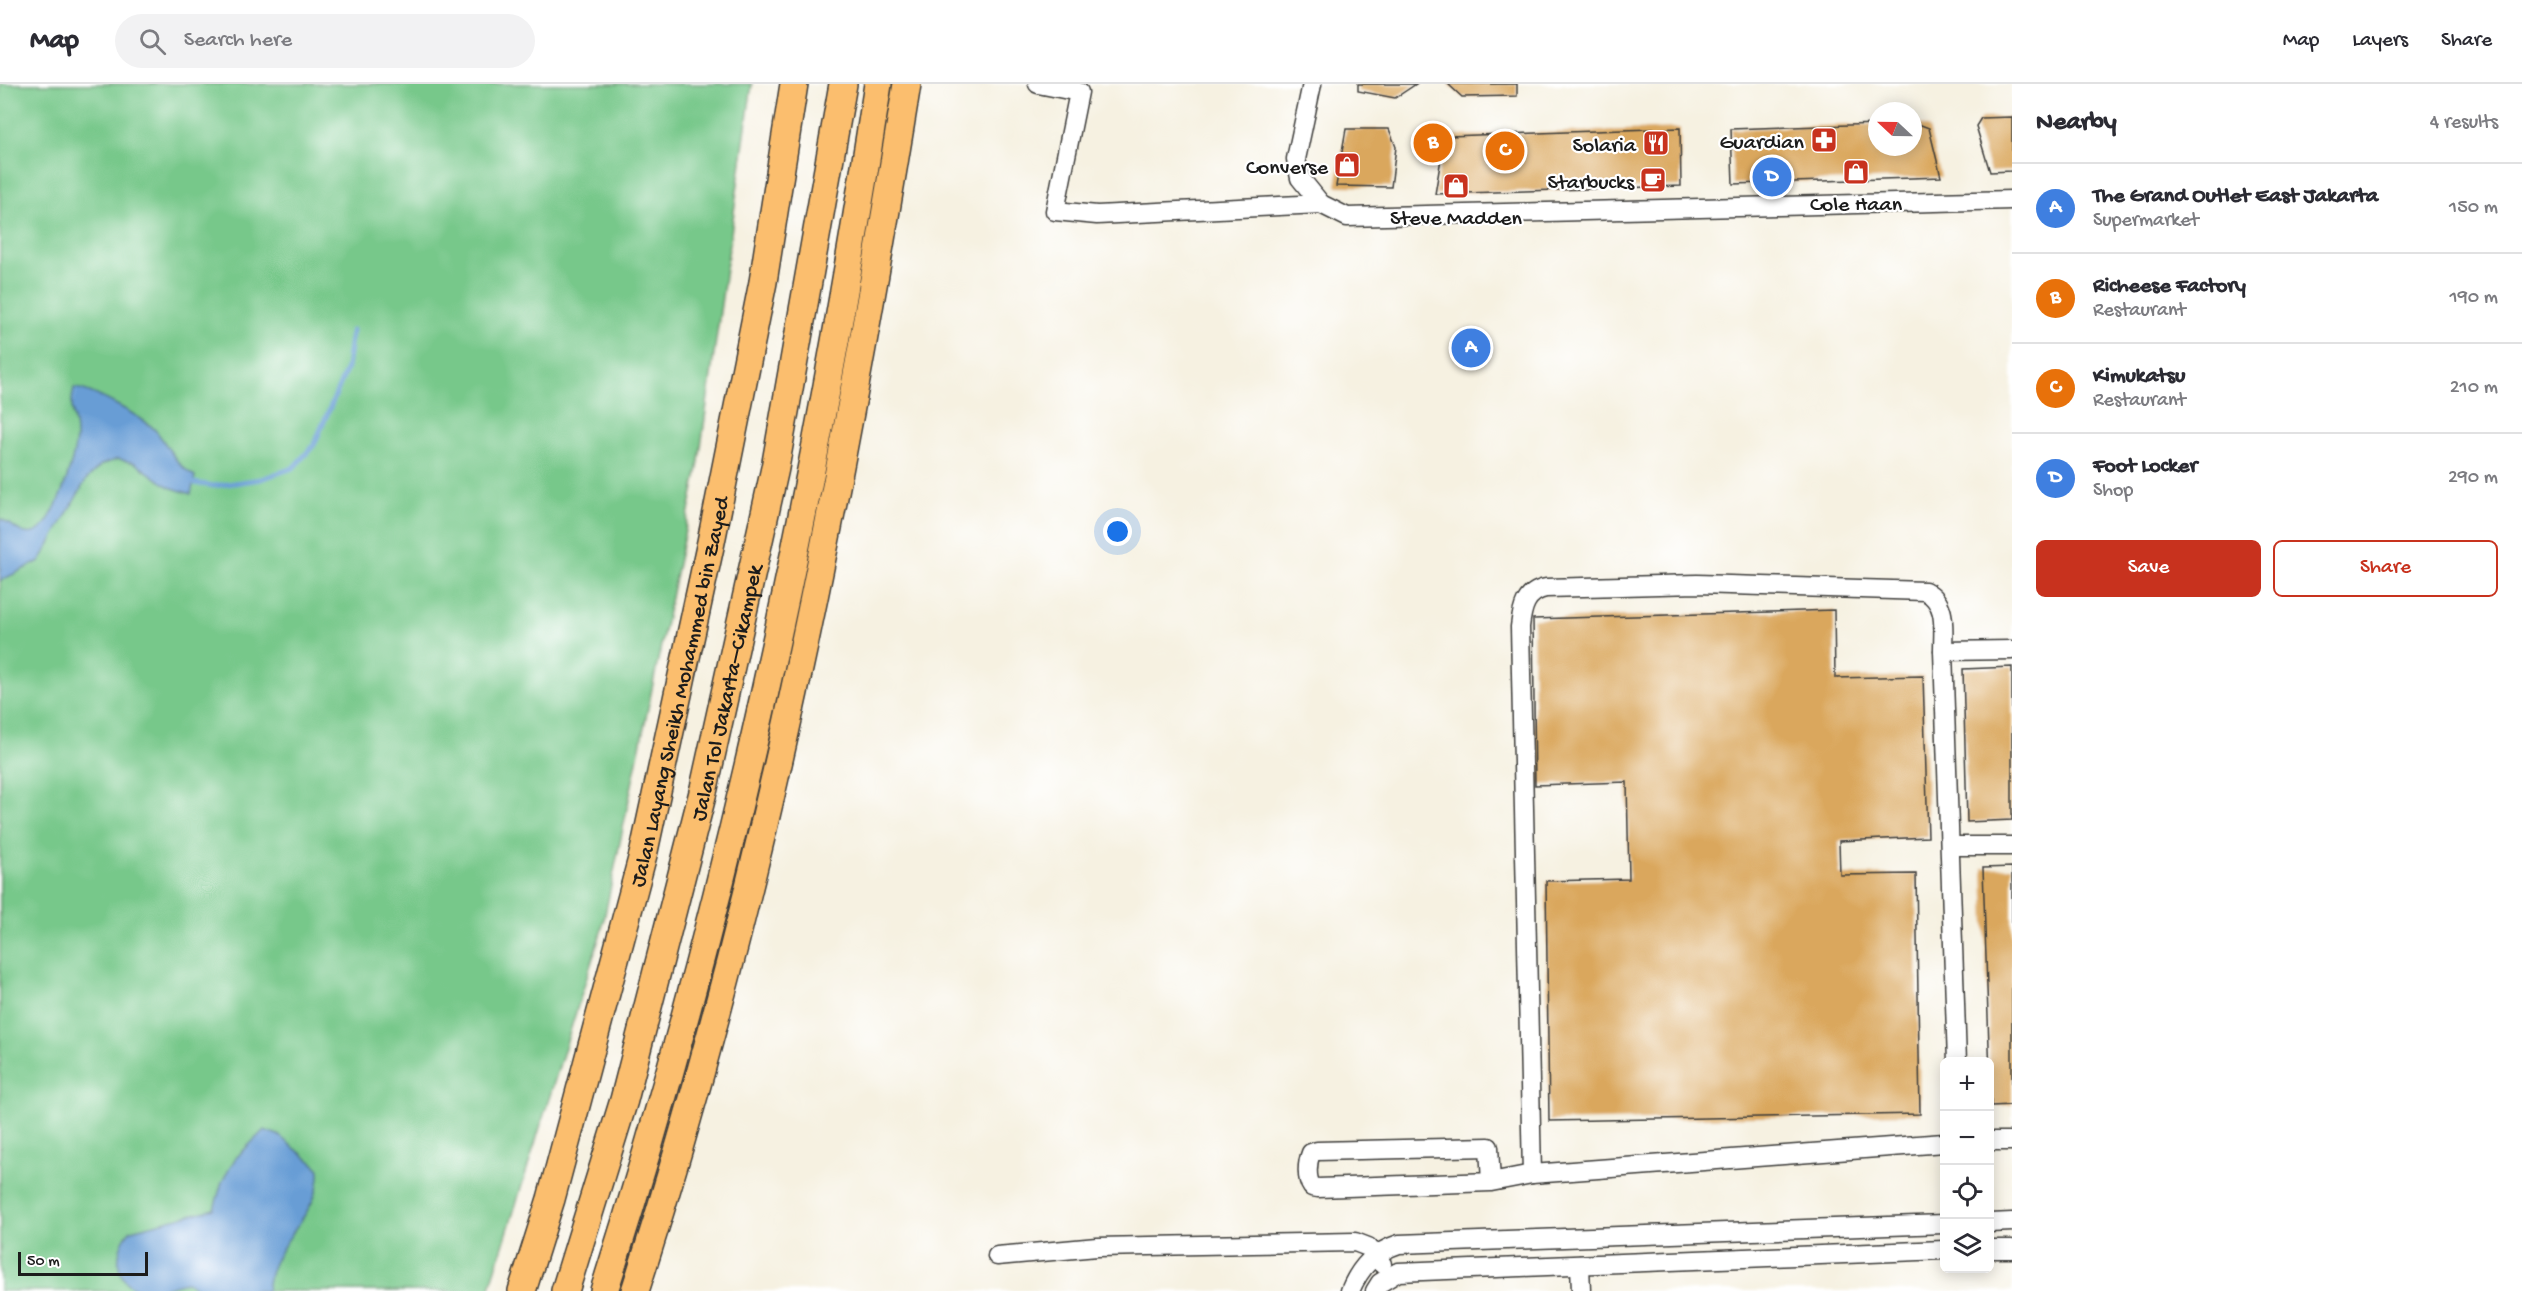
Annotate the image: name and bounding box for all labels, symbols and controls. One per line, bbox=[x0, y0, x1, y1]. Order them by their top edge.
search box bbox=[115, 14, 535, 68]
text: Map bbox=[30, 25, 79, 58]
icon: search bbox=[136, 25, 169, 58]
text: Search here bbox=[184, 28, 292, 54]
text: Map bbox=[2283, 29, 2319, 54]
text: Layers bbox=[2352, 29, 2408, 54]
text: Share bbox=[2441, 29, 2492, 54]
north arrow bbox=[1868, 102, 1922, 156]
text: Nearby bbox=[2036, 108, 2117, 139]
text: 4 results bbox=[2430, 112, 2498, 135]
pin: B bbox=[1414, 120, 1452, 166]
pharmacy icon: Guardian bbox=[1809, 125, 1839, 155]
pin: C bbox=[1486, 128, 1524, 174]
restaurant icon: Solaria bbox=[1641, 128, 1671, 158]
place label: Guardian bbox=[1719, 131, 1805, 157]
place label: Solaria bbox=[1573, 134, 1637, 160]
shop icon: Converse bbox=[1332, 150, 1362, 180]
pin: D bbox=[1752, 154, 1792, 200]
place label: Converse bbox=[1246, 156, 1329, 182]
shop icon: Cole Haan bbox=[1841, 157, 1871, 187]
cafe icon: Starbucks bbox=[1638, 165, 1668, 195]
shop icon: Steve Madden bbox=[1441, 171, 1471, 201]
place label: Starbucks bbox=[1547, 171, 1635, 197]
text: The Grand Outlet East Jakarta bbox=[2093, 184, 2378, 210]
place label: Cole Haan bbox=[1810, 193, 1903, 219]
text: A bbox=[2050, 197, 2061, 220]
text: 150 m bbox=[2449, 197, 2498, 220]
place label: Steve Madden bbox=[1390, 207, 1522, 233]
text: Supermarket bbox=[2093, 210, 2199, 233]
text: Richeese Factory bbox=[2093, 274, 2246, 300]
text: B bbox=[2050, 287, 2061, 310]
text: 190 m bbox=[2450, 287, 2498, 310]
text: Restaurant bbox=[2093, 300, 2186, 323]
pin: A bbox=[1452, 326, 1490, 370]
text: Kimukatsu bbox=[2093, 364, 2185, 390]
text: C bbox=[2050, 377, 2061, 400]
text: 210 m bbox=[2450, 377, 2498, 400]
text: Restaurant bbox=[2093, 390, 2186, 413]
text: Foot Locker bbox=[2093, 454, 2197, 480]
text: D bbox=[2049, 467, 2062, 490]
text: 290 m bbox=[2448, 467, 2498, 490]
text: Shop bbox=[2093, 480, 2133, 503]
street label: Jalan Layang Sheikh Mohammed bin Zayed bbox=[626, 493, 737, 890]
your location bbox=[1103, 517, 1132, 546]
button: Save bbox=[2036, 540, 2261, 597]
button: Share bbox=[2273, 540, 2498, 597]
street label: Jalan Tol Jakarta–Cikampek bbox=[687, 561, 771, 824]
map controls bbox=[1940, 1057, 1994, 1273]
button: + bbox=[1940, 1057, 1994, 1111]
button: − bbox=[1940, 1111, 1994, 1165]
button: locate bbox=[1940, 1165, 1994, 1219]
button: layers bbox=[1940, 1219, 1994, 1273]
scale bar bbox=[18, 1249, 148, 1276]
text: 50 m bbox=[27, 1253, 60, 1272]

